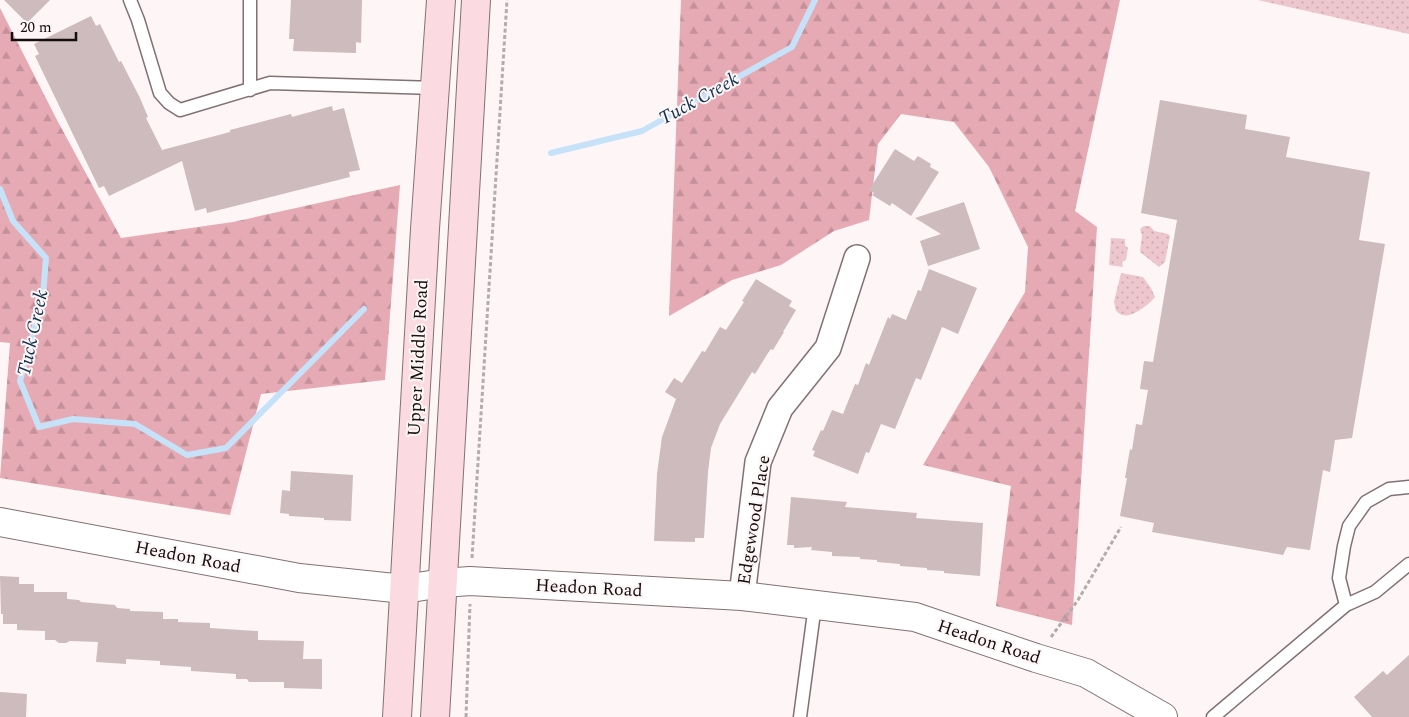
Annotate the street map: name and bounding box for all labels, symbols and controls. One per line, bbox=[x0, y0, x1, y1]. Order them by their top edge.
scale bar bbox=[12, 10, 76, 42]
text: 20 m bbox=[20, 16, 52, 39]
water label: Tuck Creek bbox=[654, 65, 744, 133]
street label: Upper Middle Road bbox=[400, 279, 436, 437]
water label: Tuck Creek bbox=[10, 287, 56, 379]
street label: Edgewood Place bbox=[730, 453, 778, 587]
street label: Headon Road bbox=[133, 533, 243, 581]
street label: Headon Road bbox=[535, 572, 643, 604]
street label: Headon Road bbox=[934, 613, 1044, 671]

